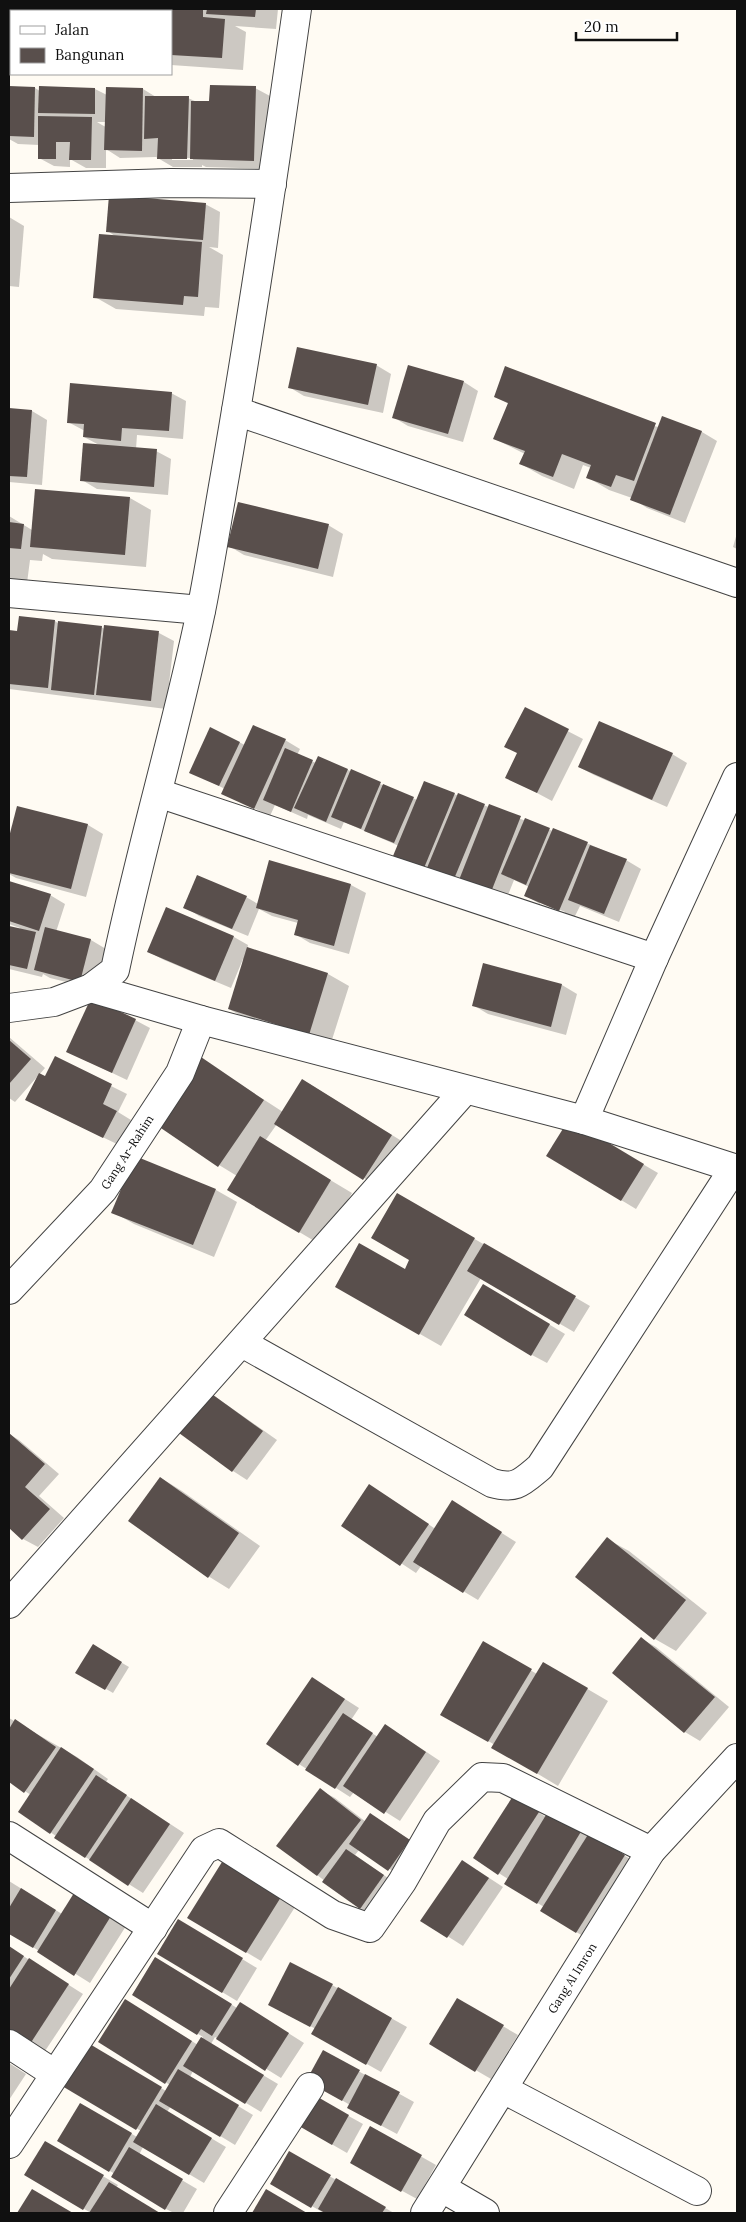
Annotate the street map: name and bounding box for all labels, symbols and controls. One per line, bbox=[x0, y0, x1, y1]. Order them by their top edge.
legend bbox=[10, 10, 172, 75]
scale bar bbox=[576, 10, 677, 42]
text: 20 m bbox=[584, 17, 619, 36]
text: Jalan bbox=[54, 20, 89, 39]
text: Bangunan bbox=[55, 45, 124, 64]
street label: Gang Ar-Rahim bbox=[97, 1112, 157, 1192]
street label: Gang Al Imron bbox=[544, 1940, 600, 2016]

